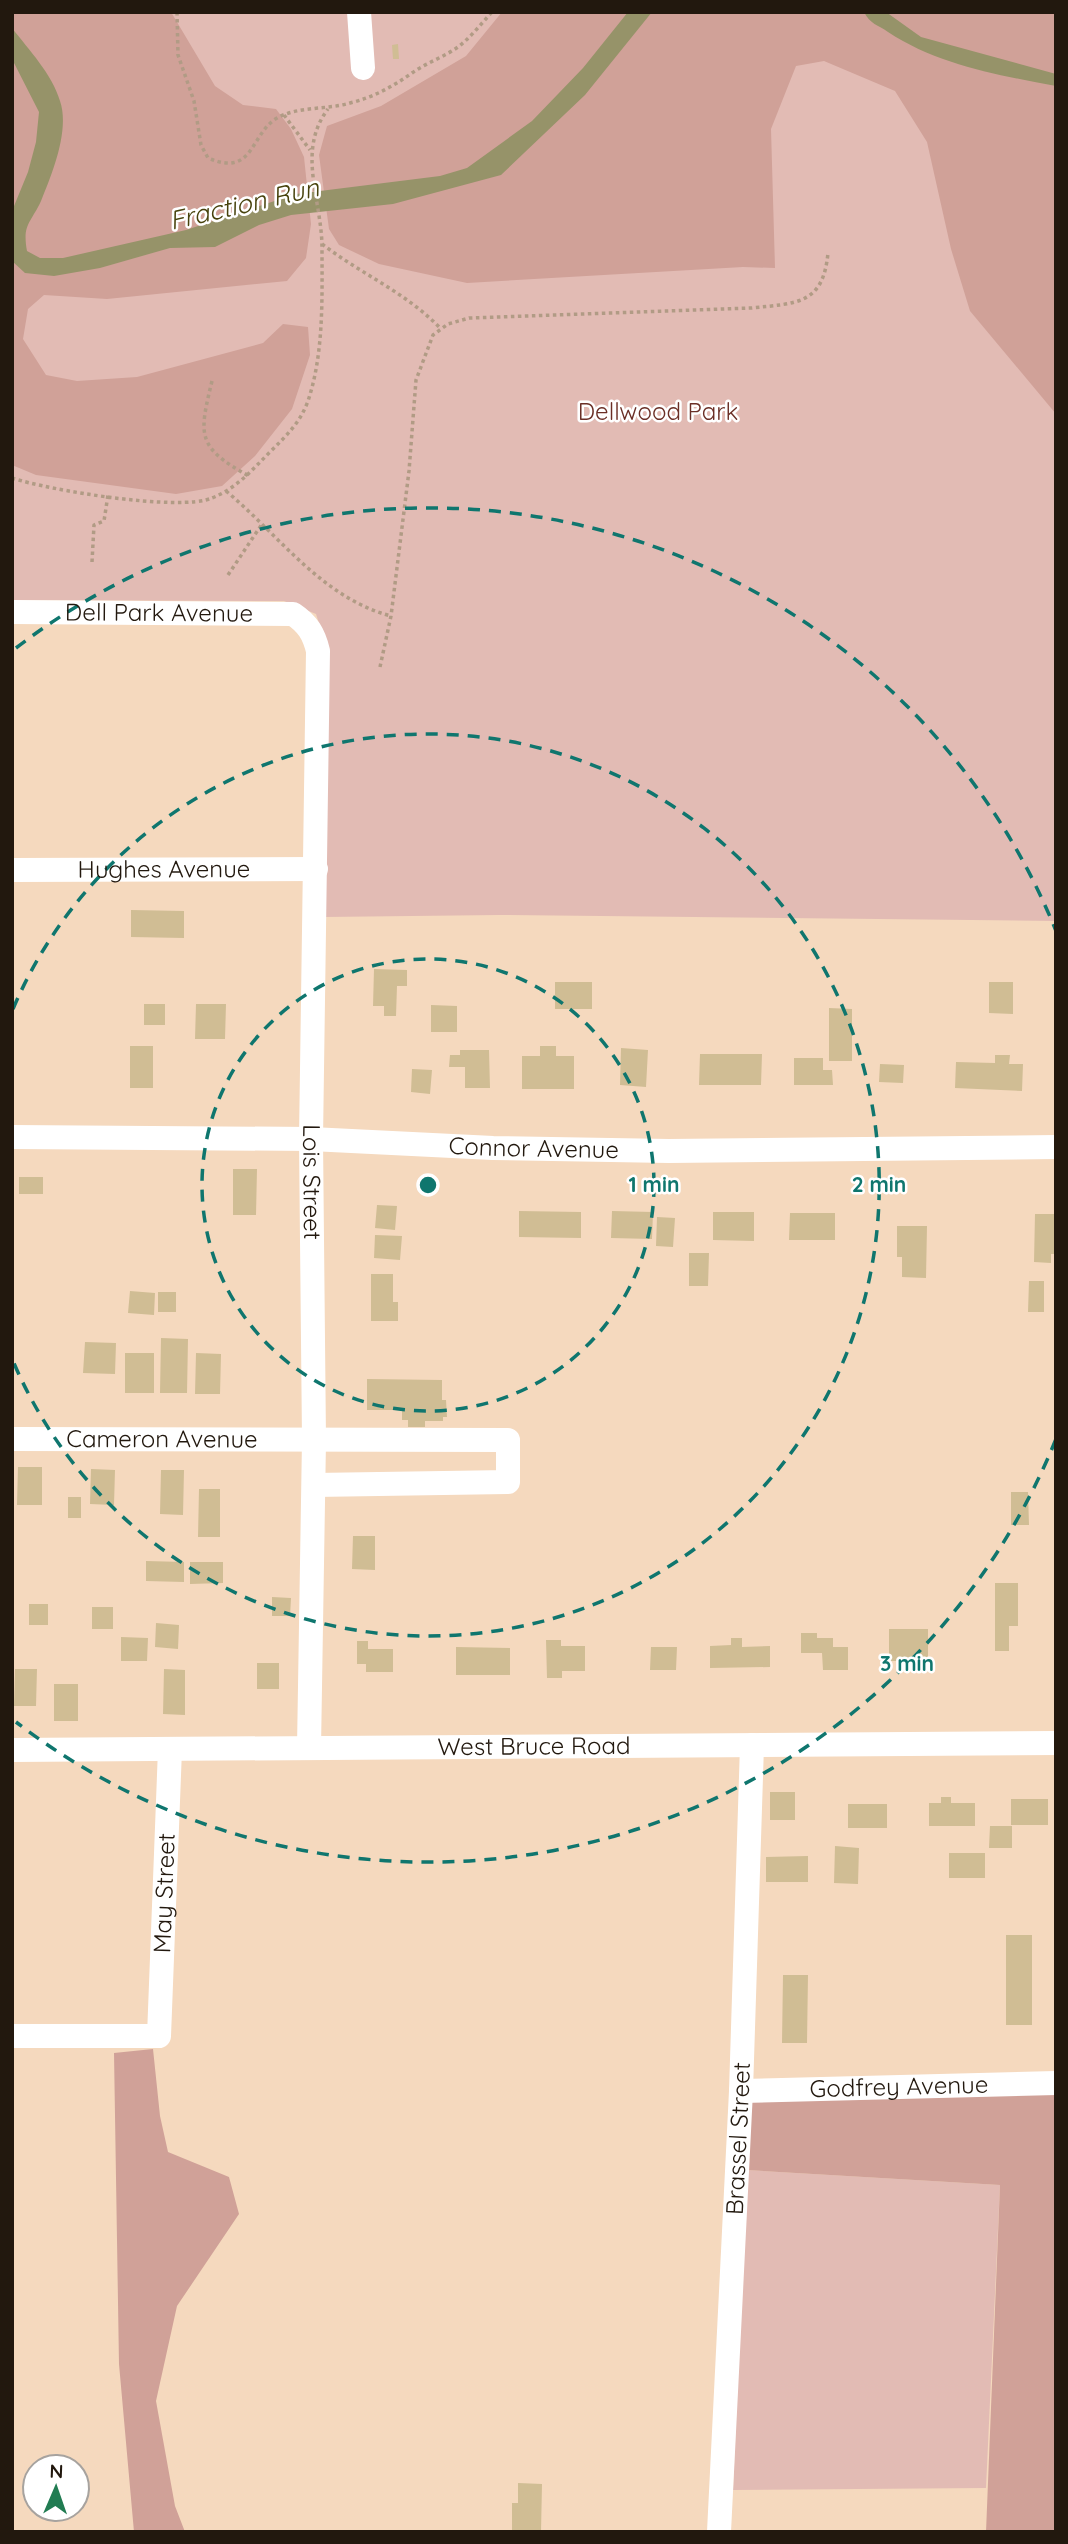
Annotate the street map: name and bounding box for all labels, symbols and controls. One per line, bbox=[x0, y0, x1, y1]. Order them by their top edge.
water label: Fraction Run bbox=[166, 170, 323, 237]
park label: Dellwood Park bbox=[578, 396, 738, 426]
street label: Dell Park Avenue bbox=[65, 596, 253, 628]
street label: Hughes Avenue bbox=[78, 853, 250, 884]
street label: Lois Street bbox=[297, 1124, 328, 1240]
street label: Connor Avenue bbox=[448, 1130, 619, 1164]
text: 1 min bbox=[629, 1171, 679, 1197]
text: 2 min bbox=[852, 1171, 906, 1197]
centre of rings bbox=[416, 1173, 440, 1197]
street label: Cameron Avenue bbox=[66, 1423, 258, 1453]
text: 3 min bbox=[880, 1650, 934, 1676]
street label: West Bruce Road bbox=[437, 1730, 631, 1761]
street label: May Street bbox=[146, 1832, 181, 1954]
street label: Brassel Street bbox=[719, 2062, 756, 2216]
street label: Godfrey Avenue bbox=[809, 2069, 989, 2103]
north arrow bbox=[21, 2453, 91, 2523]
text: N bbox=[49, 2459, 64, 2483]

